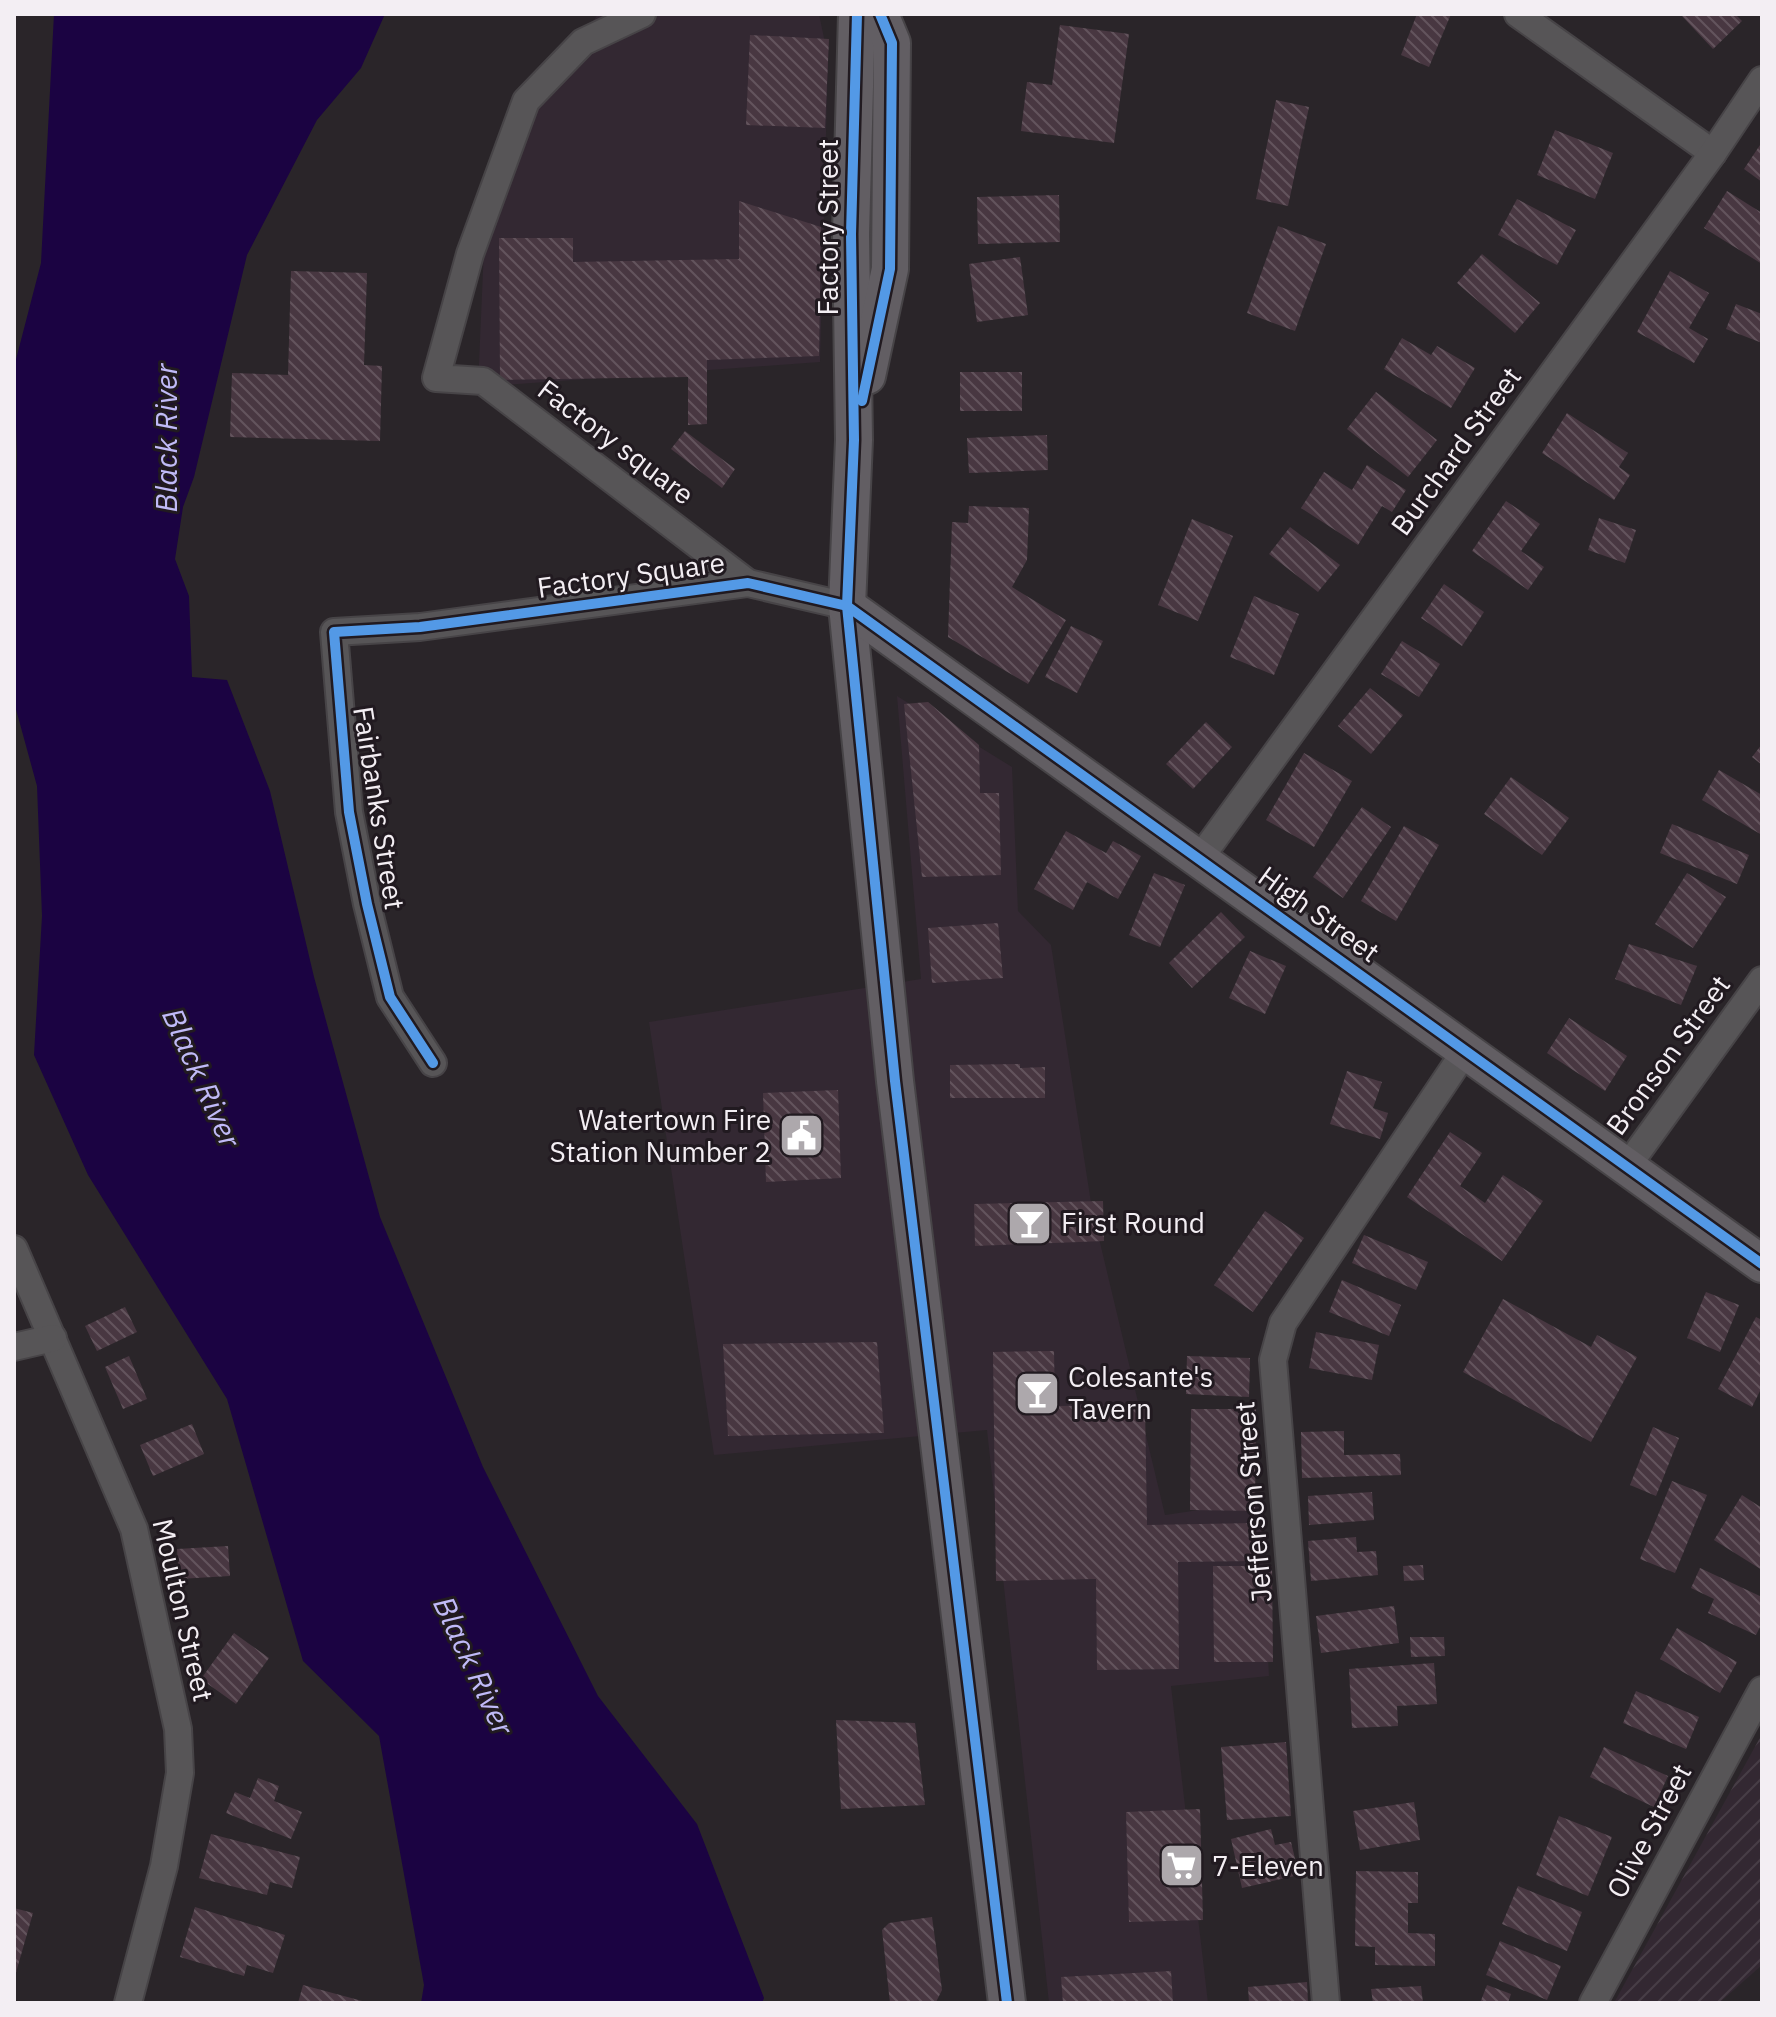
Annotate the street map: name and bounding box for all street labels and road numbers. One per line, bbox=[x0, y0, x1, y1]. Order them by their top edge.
street label: Factory Street bbox=[809, 139, 846, 315]
street label: Burchard Street bbox=[1382, 359, 1529, 542]
street label: Factory square bbox=[531, 371, 702, 512]
street label: Factory Square bbox=[535, 543, 727, 606]
street label: Fairbanks Street bbox=[345, 704, 414, 912]
street label: High Street bbox=[1251, 857, 1387, 970]
street label: Bronson Street bbox=[1597, 968, 1738, 1142]
street label: Jefferson Street bbox=[1225, 1400, 1280, 1604]
street label: Moulton Street bbox=[144, 1515, 222, 1705]
street label: Olive Street bbox=[1598, 1757, 1699, 1904]

